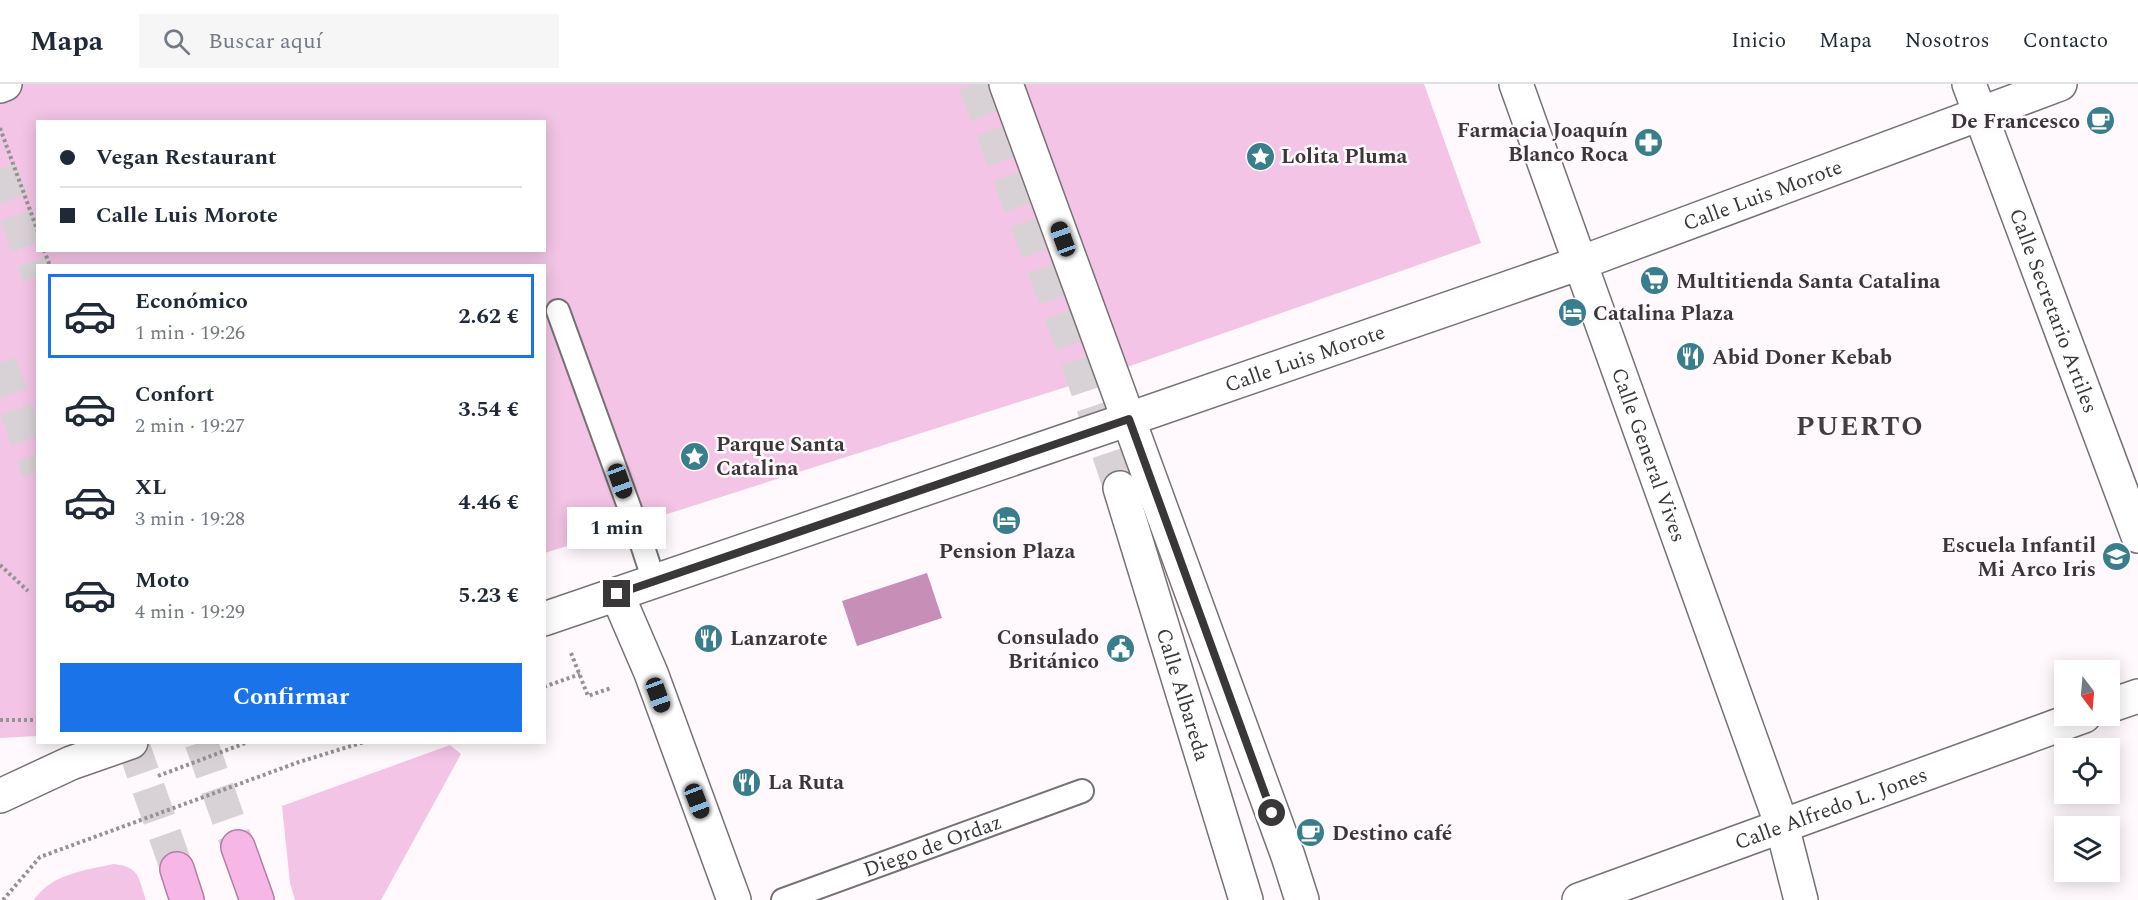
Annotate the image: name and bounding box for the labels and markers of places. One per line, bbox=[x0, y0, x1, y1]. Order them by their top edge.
cafe icon: De Francesco bbox=[2085, 105, 2117, 137]
place label: De Francesco bbox=[1950, 106, 2080, 138]
place label: Farmacia Joaquín Blanco Roca bbox=[1457, 115, 1628, 171]
pharmacy icon: Farmacia Joaquín Blanco Roca bbox=[1633, 126, 1665, 158]
place icon: Lolita Pluma bbox=[1244, 140, 1276, 172]
place label: Lolita Pluma bbox=[1281, 141, 1408, 173]
supermarket icon: Multitienda Santa Catalina bbox=[1639, 265, 1671, 297]
place label: Multitienda Santa Catalina bbox=[1676, 266, 1941, 298]
hotel icon: Catalina Plaza bbox=[1556, 297, 1588, 329]
place label: Catalina Plaza bbox=[1593, 298, 1734, 330]
restaurant icon: Abid Doner Kebab bbox=[1675, 341, 1707, 373]
place label: Abid Doner Kebab bbox=[1712, 342, 1892, 374]
place label: Parque Santa Catalina bbox=[716, 429, 845, 485]
place icon: Parque Santa Catalina bbox=[679, 440, 711, 472]
hotel icon: Pension Plaza bbox=[991, 504, 1023, 536]
place label: Escuela Infantil Mi Arco Iris bbox=[1942, 530, 2096, 586]
place label: Pension Plaza bbox=[939, 536, 1076, 568]
school or university icon: Escuela Infantil Mi Arco Iris bbox=[2101, 541, 2133, 573]
restaurant icon: Lanzarote bbox=[693, 622, 725, 654]
place label: Consulado Británico bbox=[997, 622, 1099, 678]
place label: Lanzarote bbox=[730, 623, 828, 655]
public building icon: Consulado Británico bbox=[1104, 633, 1136, 665]
restaurant icon: La Ruta bbox=[731, 766, 763, 798]
place label: La Ruta bbox=[768, 767, 844, 799]
cafe icon: Destino café bbox=[1295, 817, 1327, 849]
place label: Destino café bbox=[1332, 818, 1452, 850]

